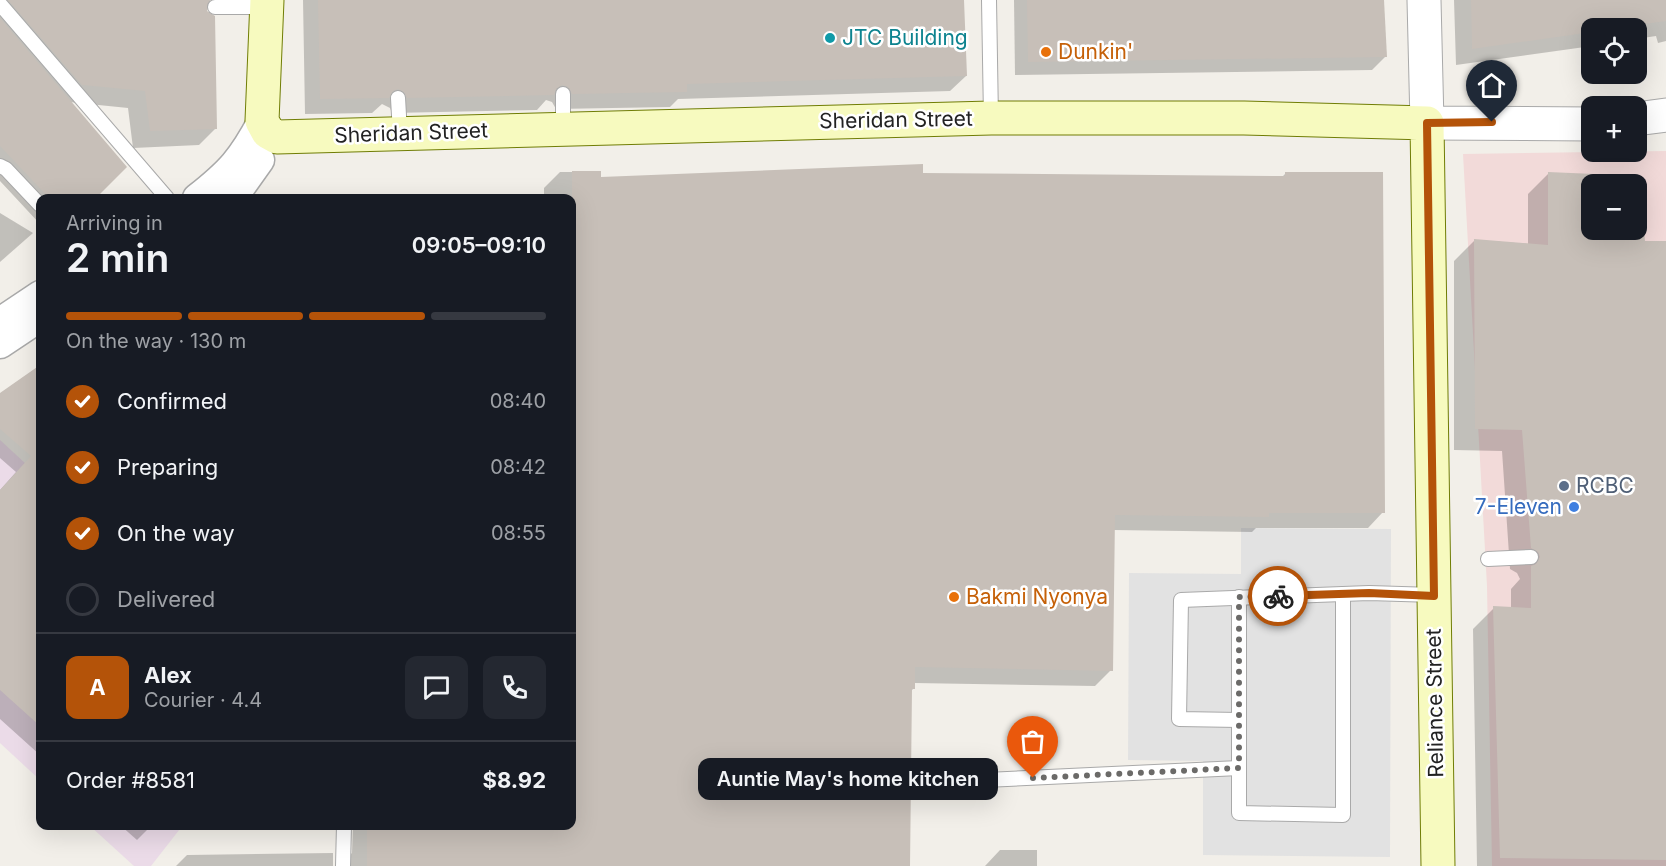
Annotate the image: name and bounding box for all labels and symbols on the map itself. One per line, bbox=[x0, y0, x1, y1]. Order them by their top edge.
place label: JTC Building bbox=[842, 25, 968, 50]
marker: JTC Building bbox=[823, 31, 837, 45]
place label: Dunkin' bbox=[1058, 39, 1133, 64]
marker: Dunkin' bbox=[1039, 45, 1053, 59]
pin bbox=[1466, 60, 1517, 122]
street label: Sheridan Street bbox=[819, 106, 973, 133]
street label: Sheridan Street bbox=[334, 117, 488, 148]
place label: RCBC bbox=[1576, 473, 1634, 498]
marker: RCBC bbox=[1557, 479, 1571, 493]
place label: 7-Eleven bbox=[1475, 494, 1562, 519]
marker: 7-Eleven bbox=[1567, 500, 1581, 514]
courier bbox=[1248, 566, 1308, 626]
place label: Bakmi Nyonya bbox=[966, 584, 1108, 609]
marker: Bakmi Nyonya bbox=[947, 590, 961, 604]
street label: Reliance Street bbox=[1421, 628, 1448, 778]
pin bbox=[1007, 716, 1058, 778]
callout: Auntie May's home kitchen bbox=[697, 757, 997, 799]

